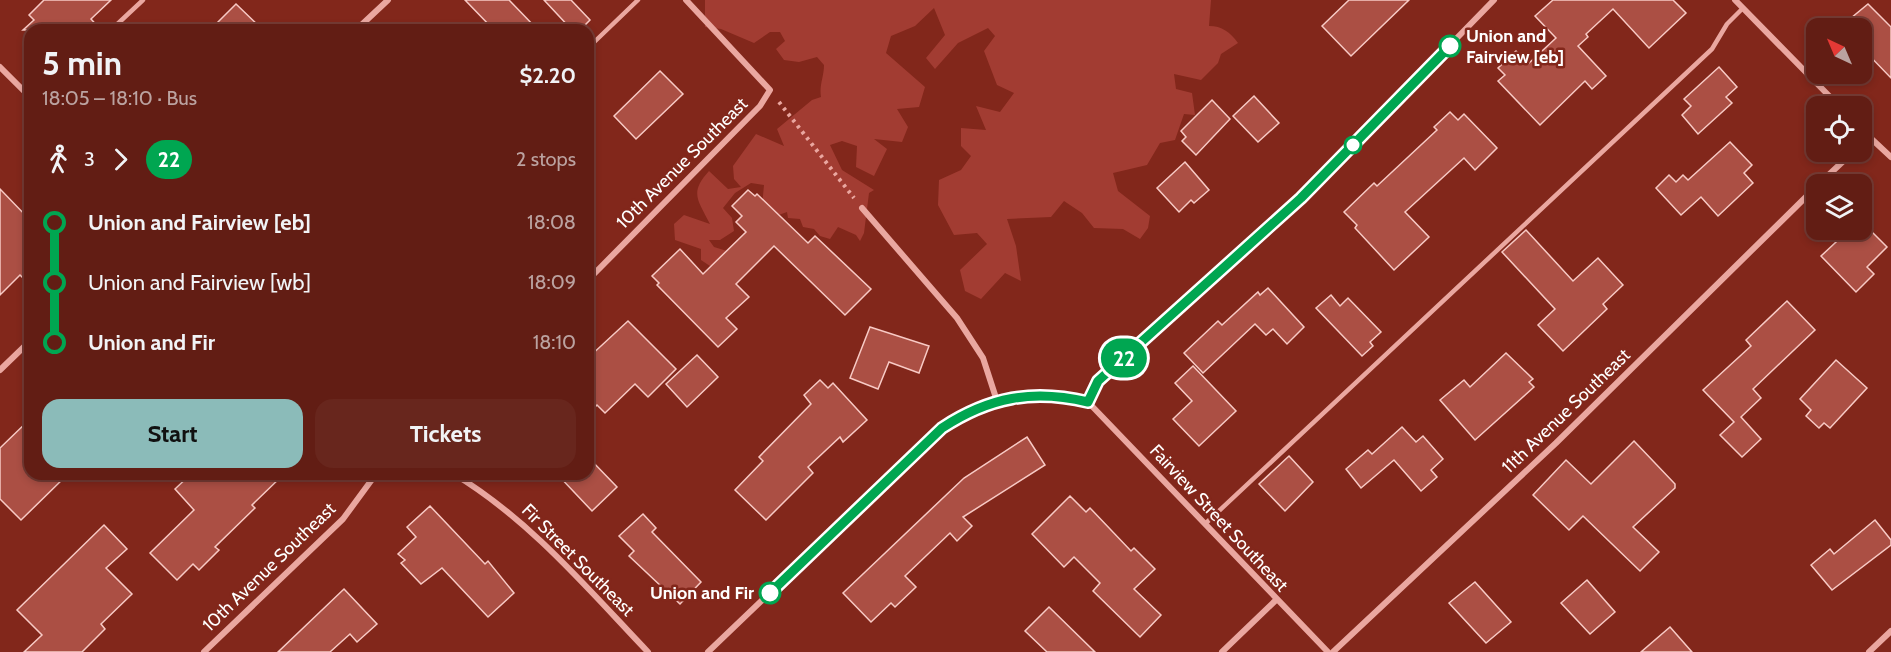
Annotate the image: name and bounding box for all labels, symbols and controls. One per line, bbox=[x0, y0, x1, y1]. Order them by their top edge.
north arrow bbox=[1806, 18, 1872, 84]
map controls bbox=[1806, 18, 1872, 240]
place label: Union and Fairview [eb] bbox=[1466, 25, 1564, 68]
marker: Union and Fairview [eb] bbox=[1439, 35, 1461, 57]
text: 5 min bbox=[42, 43, 122, 83]
text: $2.20 bbox=[520, 62, 576, 89]
text: 18:05 – 18:10 · Bus bbox=[42, 86, 197, 110]
street label: 10th Avenue Southeast bbox=[612, 93, 752, 233]
button: locate bbox=[1806, 96, 1872, 162]
unlabelled marker bbox=[1344, 136, 1362, 154]
icon: walk bbox=[42, 143, 75, 176]
icon: forward bbox=[104, 143, 137, 176]
text: 3 bbox=[84, 147, 95, 171]
text: 22 bbox=[158, 147, 180, 172]
text: 2 stops bbox=[516, 147, 576, 171]
button: layers bbox=[1806, 174, 1872, 240]
text: Union and Fairview [eb] bbox=[88, 209, 311, 236]
text: 18:08 bbox=[527, 210, 576, 234]
text: Union and Fairview [wb] bbox=[88, 269, 311, 296]
text: 18:09 bbox=[528, 270, 576, 294]
text: Union and Fir bbox=[88, 329, 215, 356]
text: 18:10 bbox=[533, 330, 576, 354]
line badge: 22 bbox=[1097, 338, 1151, 378]
street label: 11th Avenue Southeast bbox=[1497, 344, 1635, 478]
text: 22 bbox=[1113, 346, 1135, 371]
button: Start bbox=[42, 399, 303, 468]
button: Tickets bbox=[315, 399, 576, 468]
street label: Fairview Street Southeast bbox=[1145, 440, 1293, 596]
street label: 10th Avenue Southeast bbox=[198, 498, 340, 636]
street label: Fir Street Southeast bbox=[517, 499, 639, 621]
place label: Union and Fir bbox=[650, 582, 754, 604]
marker: Union and Fir bbox=[759, 582, 781, 604]

